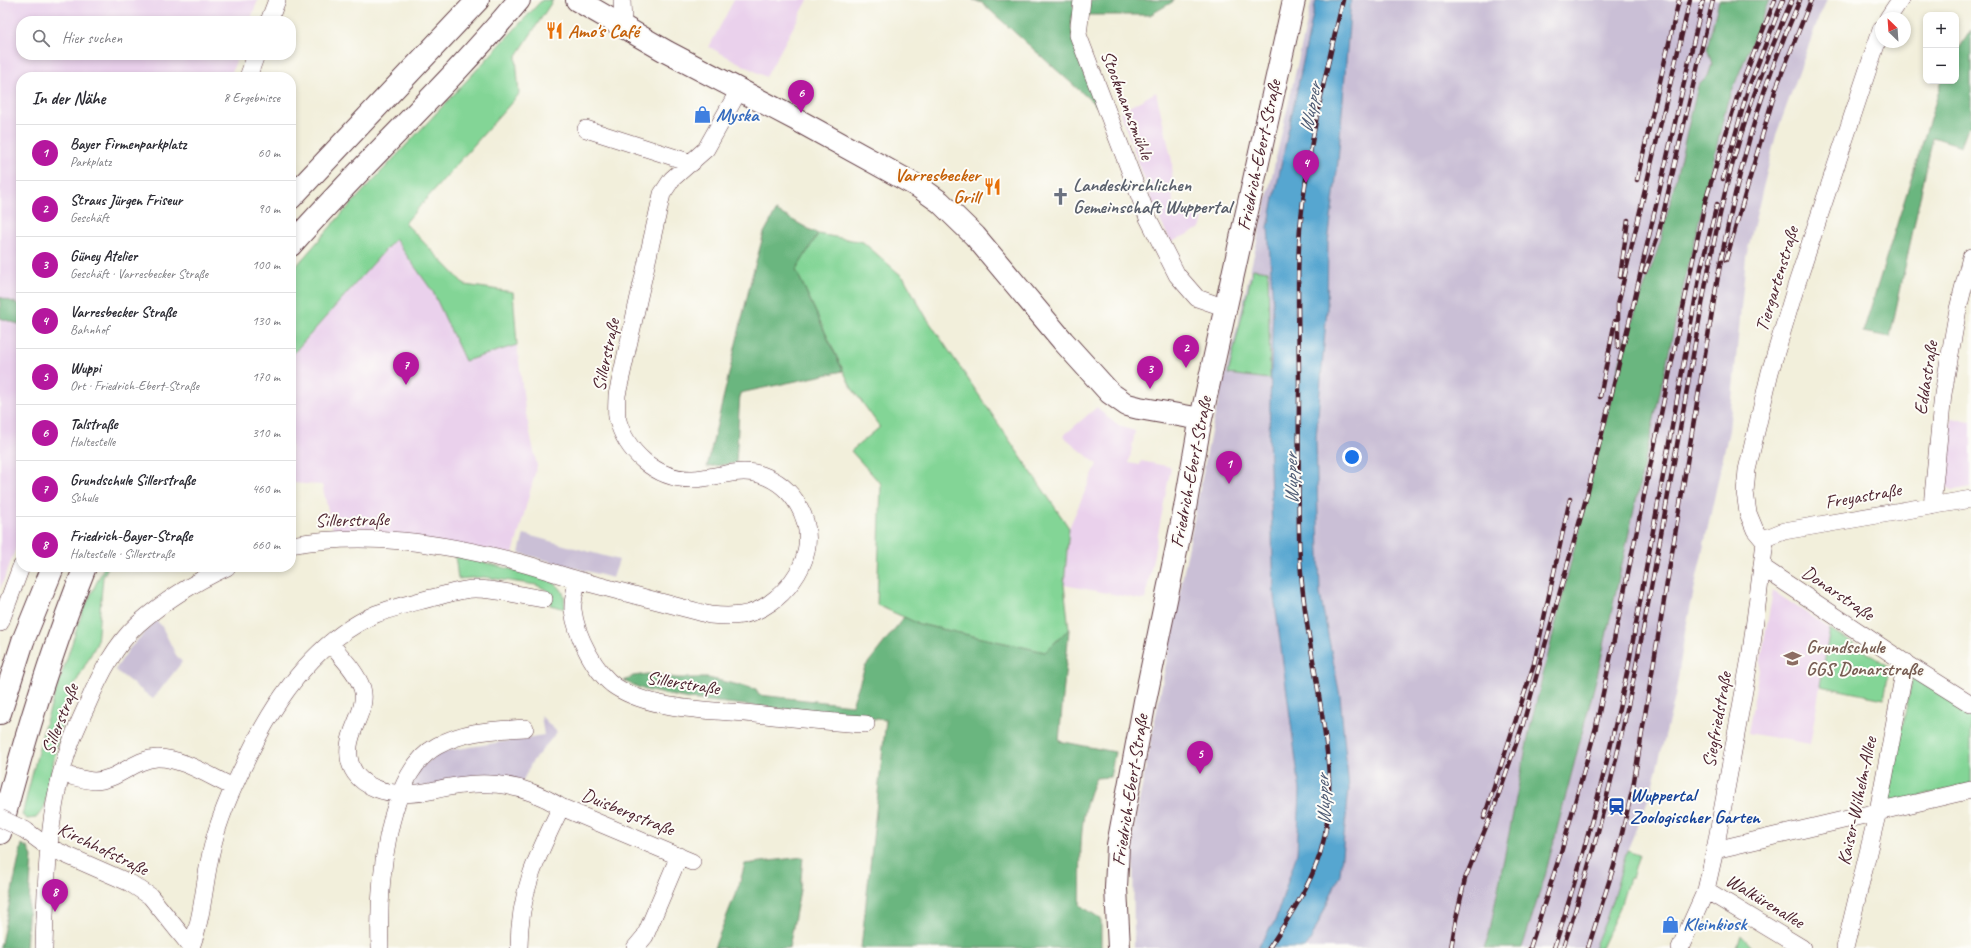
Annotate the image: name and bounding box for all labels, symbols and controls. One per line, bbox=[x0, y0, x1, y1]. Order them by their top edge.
north arrow bbox=[1875, 12, 1911, 48]
map controls bbox=[1923, 12, 1959, 84]
button: + bbox=[1923, 12, 1959, 48]
search box bbox=[16, 16, 296, 60]
place label: Amo's Café bbox=[568, 19, 641, 43]
restaurant icon: Amo's Café bbox=[545, 21, 565, 41]
icon: search bbox=[30, 27, 52, 49]
text: Hier suchen bbox=[62, 29, 122, 48]
street label: Stockmannsmühle bbox=[1095, 47, 1159, 165]
button: − bbox=[1923, 48, 1959, 84]
street label: Friedrich-Ebert-Straße bbox=[1231, 76, 1287, 232]
water label: Wupper bbox=[1293, 77, 1328, 135]
pin: 6 bbox=[788, 80, 814, 113]
text: In der Nähe bbox=[32, 88, 105, 109]
text: 8 Ergebnisse bbox=[224, 90, 280, 106]
place label: Myska bbox=[716, 103, 760, 127]
shop icon: Myska bbox=[693, 105, 713, 125]
text: Bayer Firmenparkplatz bbox=[70, 135, 186, 154]
text: 1 bbox=[42, 145, 48, 161]
text: 60 m bbox=[258, 145, 280, 161]
pin: 4 bbox=[1293, 150, 1319, 183]
text: Parkplatz bbox=[70, 154, 111, 170]
place label: Varresbecker Grill bbox=[895, 163, 984, 209]
place label: Landeskirchlichen Gemeinschaft Wuppertal bbox=[1073, 173, 1235, 219]
restaurant icon: Varresbecker Grill bbox=[983, 176, 1003, 196]
church icon: Landeskirchlichen Gemeinschaft Wuppertal bbox=[1050, 186, 1070, 206]
text: Straus Jürgen Friseur bbox=[70, 191, 182, 210]
text: 2 bbox=[42, 201, 48, 217]
text: 90 m bbox=[258, 201, 280, 217]
text: Geschäft bbox=[70, 210, 109, 226]
street label: Tiergartenstraße bbox=[1750, 222, 1805, 334]
text: Güney Atelier bbox=[70, 247, 137, 266]
text: 3 bbox=[42, 257, 48, 273]
text: 100 m bbox=[252, 257, 280, 273]
text: Geschäft · Varresbecker Straße bbox=[70, 266, 208, 282]
text: Varresbecker Straße bbox=[70, 303, 176, 322]
text: 4 bbox=[42, 313, 48, 329]
text: 130 m bbox=[252, 313, 280, 329]
street label: Sillerstraße bbox=[587, 315, 626, 394]
text: Bahnhof bbox=[70, 322, 109, 338]
pin: 2 bbox=[1173, 335, 1199, 368]
street label: Eddastraße bbox=[1908, 338, 1944, 417]
pin: 7 bbox=[393, 352, 419, 385]
pin: 3 bbox=[1137, 356, 1163, 389]
text: Wuppi bbox=[70, 359, 101, 378]
text: 5 bbox=[42, 369, 48, 385]
text: 170 m bbox=[252, 369, 280, 385]
text: Ort · Friedrich-Ebert-Straße bbox=[70, 378, 199, 394]
street label: Friedrich-Ebert-Straße bbox=[1165, 393, 1218, 549]
text: Talstraße bbox=[70, 415, 118, 434]
text: 6 bbox=[42, 425, 48, 441]
text: 310 m bbox=[252, 425, 280, 441]
text: Haltestelle bbox=[70, 434, 115, 450]
your location bbox=[1342, 447, 1362, 467]
water label: Wupper bbox=[1278, 450, 1304, 505]
pin: 1 bbox=[1216, 451, 1242, 484]
text: Grundschule Sillerstraße bbox=[70, 471, 195, 490]
street label: Freyastraße bbox=[1823, 477, 1905, 514]
text: 7 bbox=[42, 481, 48, 497]
text: 460 m bbox=[252, 481, 280, 497]
text: Schule bbox=[70, 490, 98, 506]
street label: Sillerstraße bbox=[315, 507, 391, 533]
text: Friedrich-Bayer-Straße bbox=[70, 527, 192, 546]
text: 8 bbox=[42, 537, 48, 553]
text: 660 m bbox=[252, 537, 280, 553]
text: Haltestelle · Sillerstraße bbox=[70, 546, 174, 562]
street label: Donarstraße bbox=[1797, 560, 1880, 627]
place label: Grundschule GGS Donarstraße bbox=[1806, 635, 1924, 681]
school or university icon: Grundschule GGS Donarstraße bbox=[1783, 648, 1803, 668]
street label: Sillerstraße bbox=[645, 665, 723, 701]
street label: Siegfriedstraße bbox=[1697, 669, 1738, 770]
street label: Sillerstraße bbox=[36, 679, 85, 758]
street label: Friedrich-Ebert-Straße bbox=[1106, 711, 1154, 867]
street label: Kaiser-Wilhelm-Allee bbox=[1832, 733, 1883, 867]
pin: 5 bbox=[1187, 741, 1213, 774]
water label: Wupper bbox=[1309, 770, 1336, 826]
street label: Duisbergstraße bbox=[578, 783, 679, 842]
place label: Wuppertal Zoologischer Garten bbox=[1630, 783, 1761, 829]
station icon: Wuppertal Zoologischer Garten bbox=[1607, 796, 1627, 816]
street label: Kirchhofstraße bbox=[54, 817, 154, 882]
street label: Walkürenallee bbox=[1721, 868, 1810, 935]
pin: 8 bbox=[42, 879, 68, 912]
place label: Kleinkiosk bbox=[1683, 912, 1748, 936]
shop icon: Kleinkiosk bbox=[1660, 914, 1680, 934]

